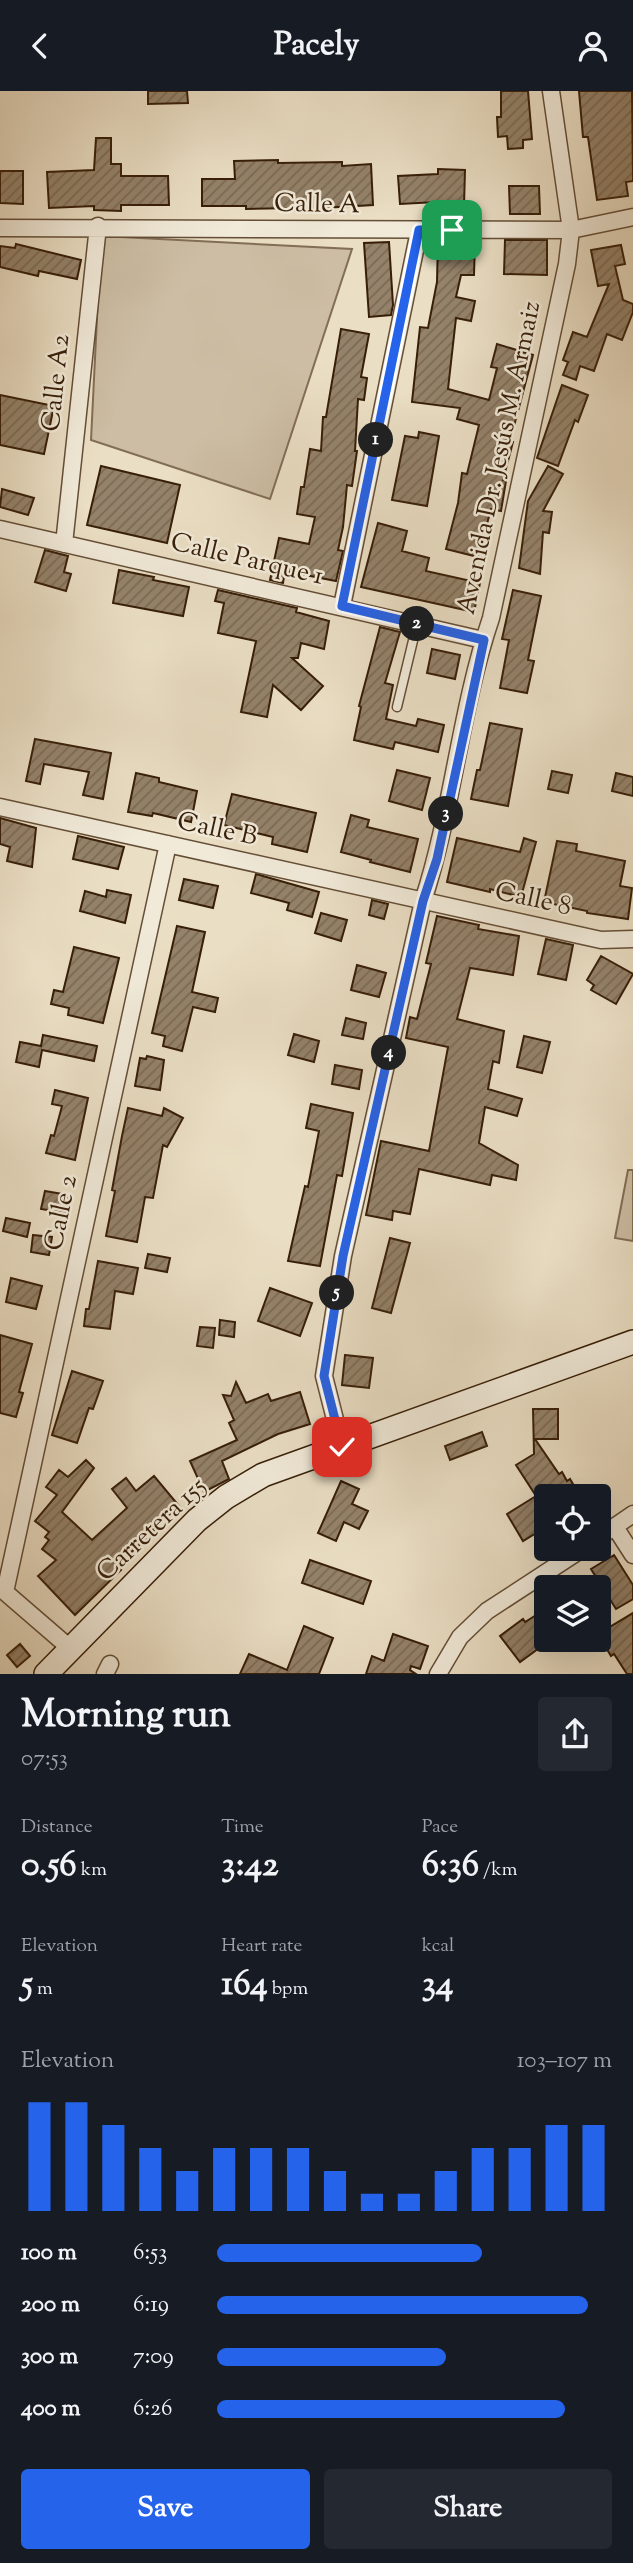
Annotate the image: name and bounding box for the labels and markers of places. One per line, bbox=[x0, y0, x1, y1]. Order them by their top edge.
pin bbox=[422, 200, 482, 260]
pin: 1 bbox=[358, 423, 394, 457]
pin: 2 bbox=[400, 607, 434, 641]
pin: 3 bbox=[428, 797, 464, 831]
pin: 4 bbox=[372, 1035, 406, 1070]
pin: 5 bbox=[320, 1275, 354, 1311]
pin bbox=[312, 1417, 372, 1477]

